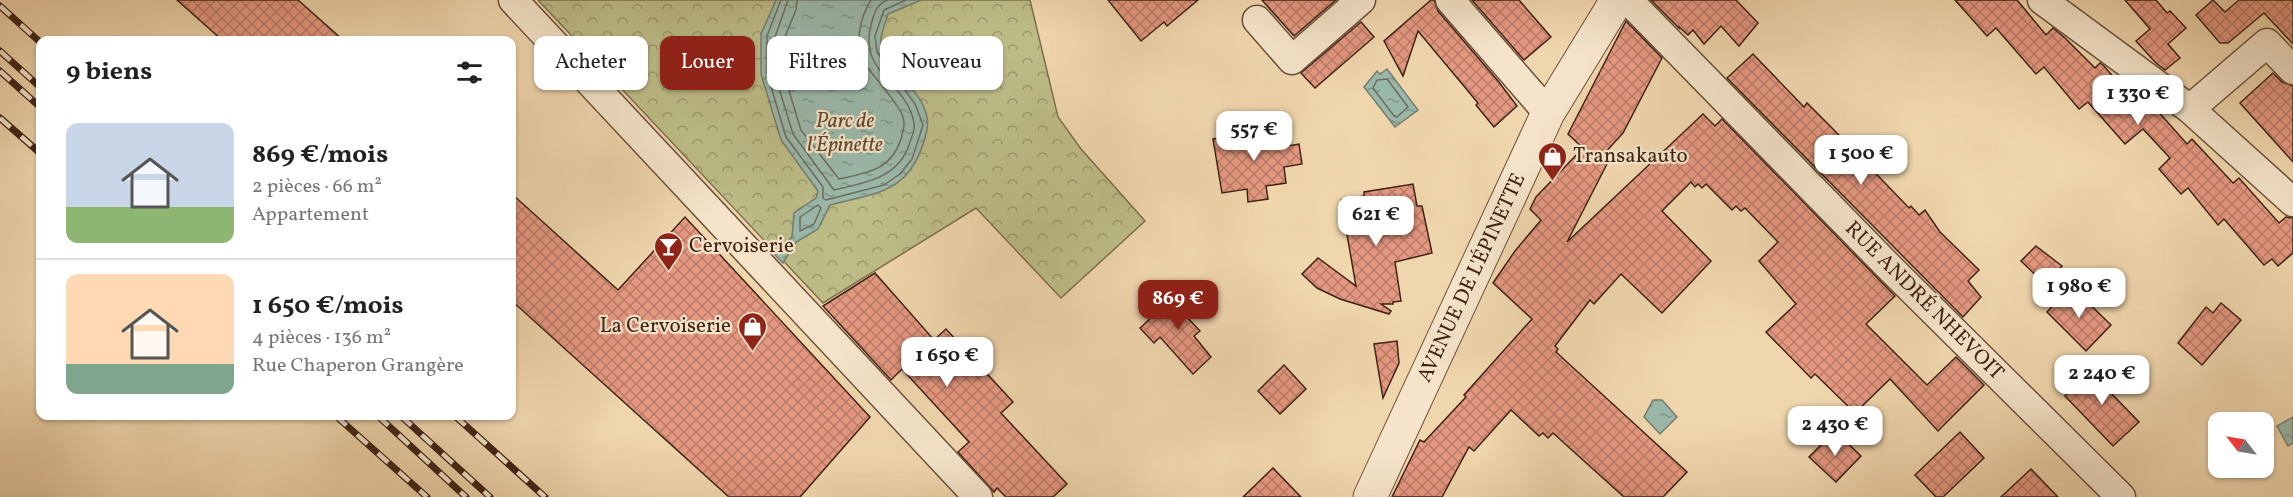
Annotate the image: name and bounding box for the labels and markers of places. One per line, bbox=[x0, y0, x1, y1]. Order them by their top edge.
pin: 1 330 € bbox=[2083, 75, 2193, 126]
pin: 557 € bbox=[1212, 111, 1296, 162]
pin: 1 500 € bbox=[1806, 135, 1916, 186]
shop icon: Transakauto bbox=[1536, 140, 1568, 182]
place label: Transakauto bbox=[1573, 142, 1688, 171]
pin: 621 € bbox=[1334, 196, 1418, 247]
bar icon: Cervoiserie bbox=[652, 230, 684, 272]
place label: Cervoiserie bbox=[689, 232, 794, 261]
pin: 1 980 € bbox=[2024, 268, 2134, 319]
pin: 869 € bbox=[1136, 280, 1220, 331]
shop icon: La Cervoiserie bbox=[736, 310, 768, 352]
place label: La Cervoiserie bbox=[600, 312, 731, 341]
pin: 1 650 € bbox=[892, 337, 1002, 388]
pin: 2 240 € bbox=[2047, 355, 2157, 406]
pin: 2 430 € bbox=[1780, 406, 1890, 457]

